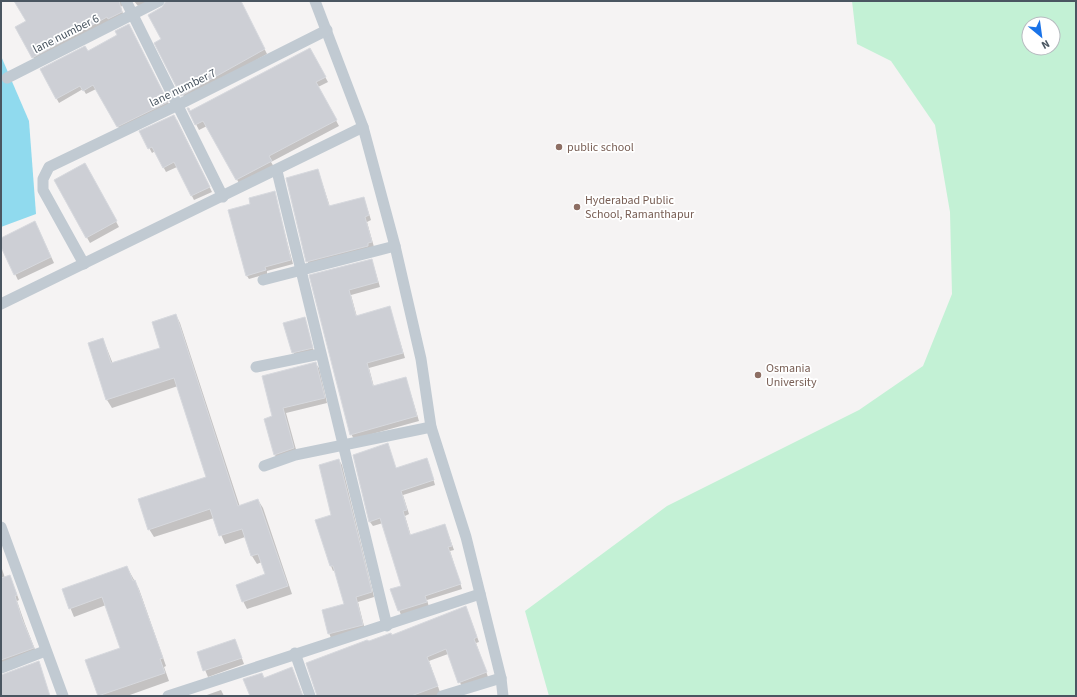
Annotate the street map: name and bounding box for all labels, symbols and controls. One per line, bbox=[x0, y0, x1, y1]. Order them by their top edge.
street label: lane number 6 bbox=[30, 10, 102, 58]
north arrow bbox=[1021, 16, 1061, 56]
text: N bbox=[1039, 36, 1052, 53]
street label: lane number 7 bbox=[147, 65, 219, 111]
place label: public school bbox=[567, 139, 634, 156]
marker: public school bbox=[554, 142, 564, 152]
place label: Hyderabad Public School, Ramanthapur bbox=[585, 192, 695, 223]
marker: Hyderabad Public School, Ramanthapur bbox=[572, 202, 582, 212]
place label: Osmania University bbox=[766, 360, 817, 391]
marker: Osmania University bbox=[753, 370, 763, 380]

